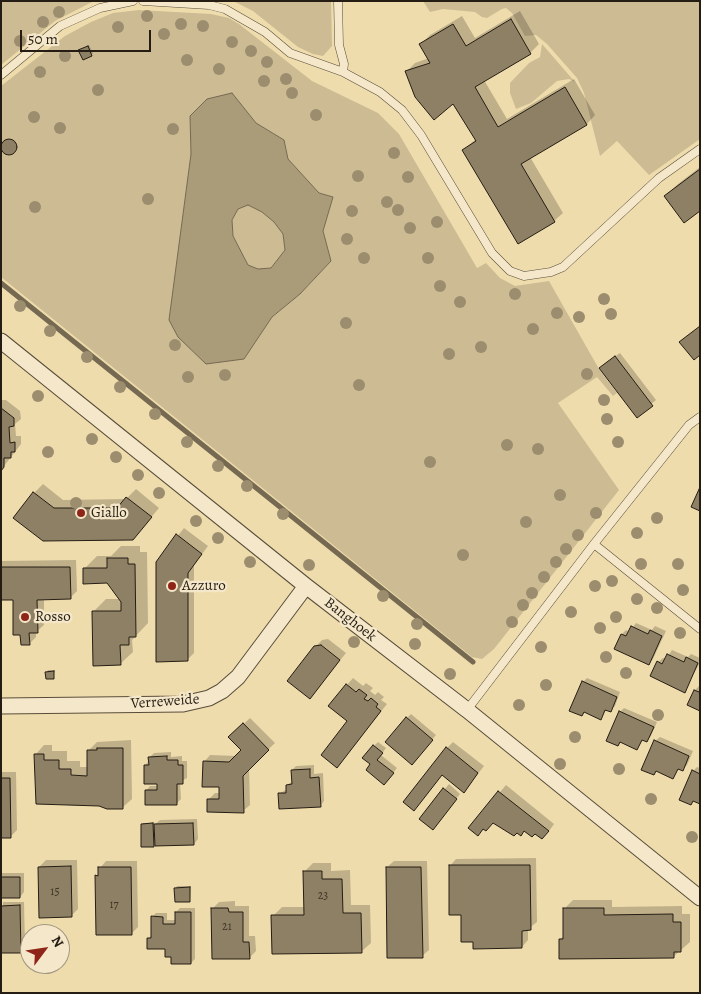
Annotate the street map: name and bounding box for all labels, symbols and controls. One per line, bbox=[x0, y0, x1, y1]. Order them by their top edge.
scale bar bbox=[22, 20, 154, 52]
text: 50 m bbox=[28, 29, 58, 49]
place label: Giallo bbox=[91, 504, 127, 522]
marker: Giallo bbox=[75, 507, 87, 519]
place label: Azzuro bbox=[182, 577, 226, 595]
marker: Azzuro bbox=[166, 580, 178, 592]
street label: Banghoek bbox=[320, 594, 380, 646]
place label: Rosso bbox=[35, 608, 71, 626]
marker: Rosso bbox=[19, 611, 31, 623]
street label: Verreweide bbox=[130, 691, 200, 713]
house number: 15 bbox=[50, 885, 60, 899]
house number: 23 bbox=[318, 889, 328, 903]
house number: 17 bbox=[109, 898, 119, 912]
house number: 21 bbox=[222, 920, 232, 934]
north arrow bbox=[20, 924, 70, 974]
text: N bbox=[47, 932, 68, 951]

